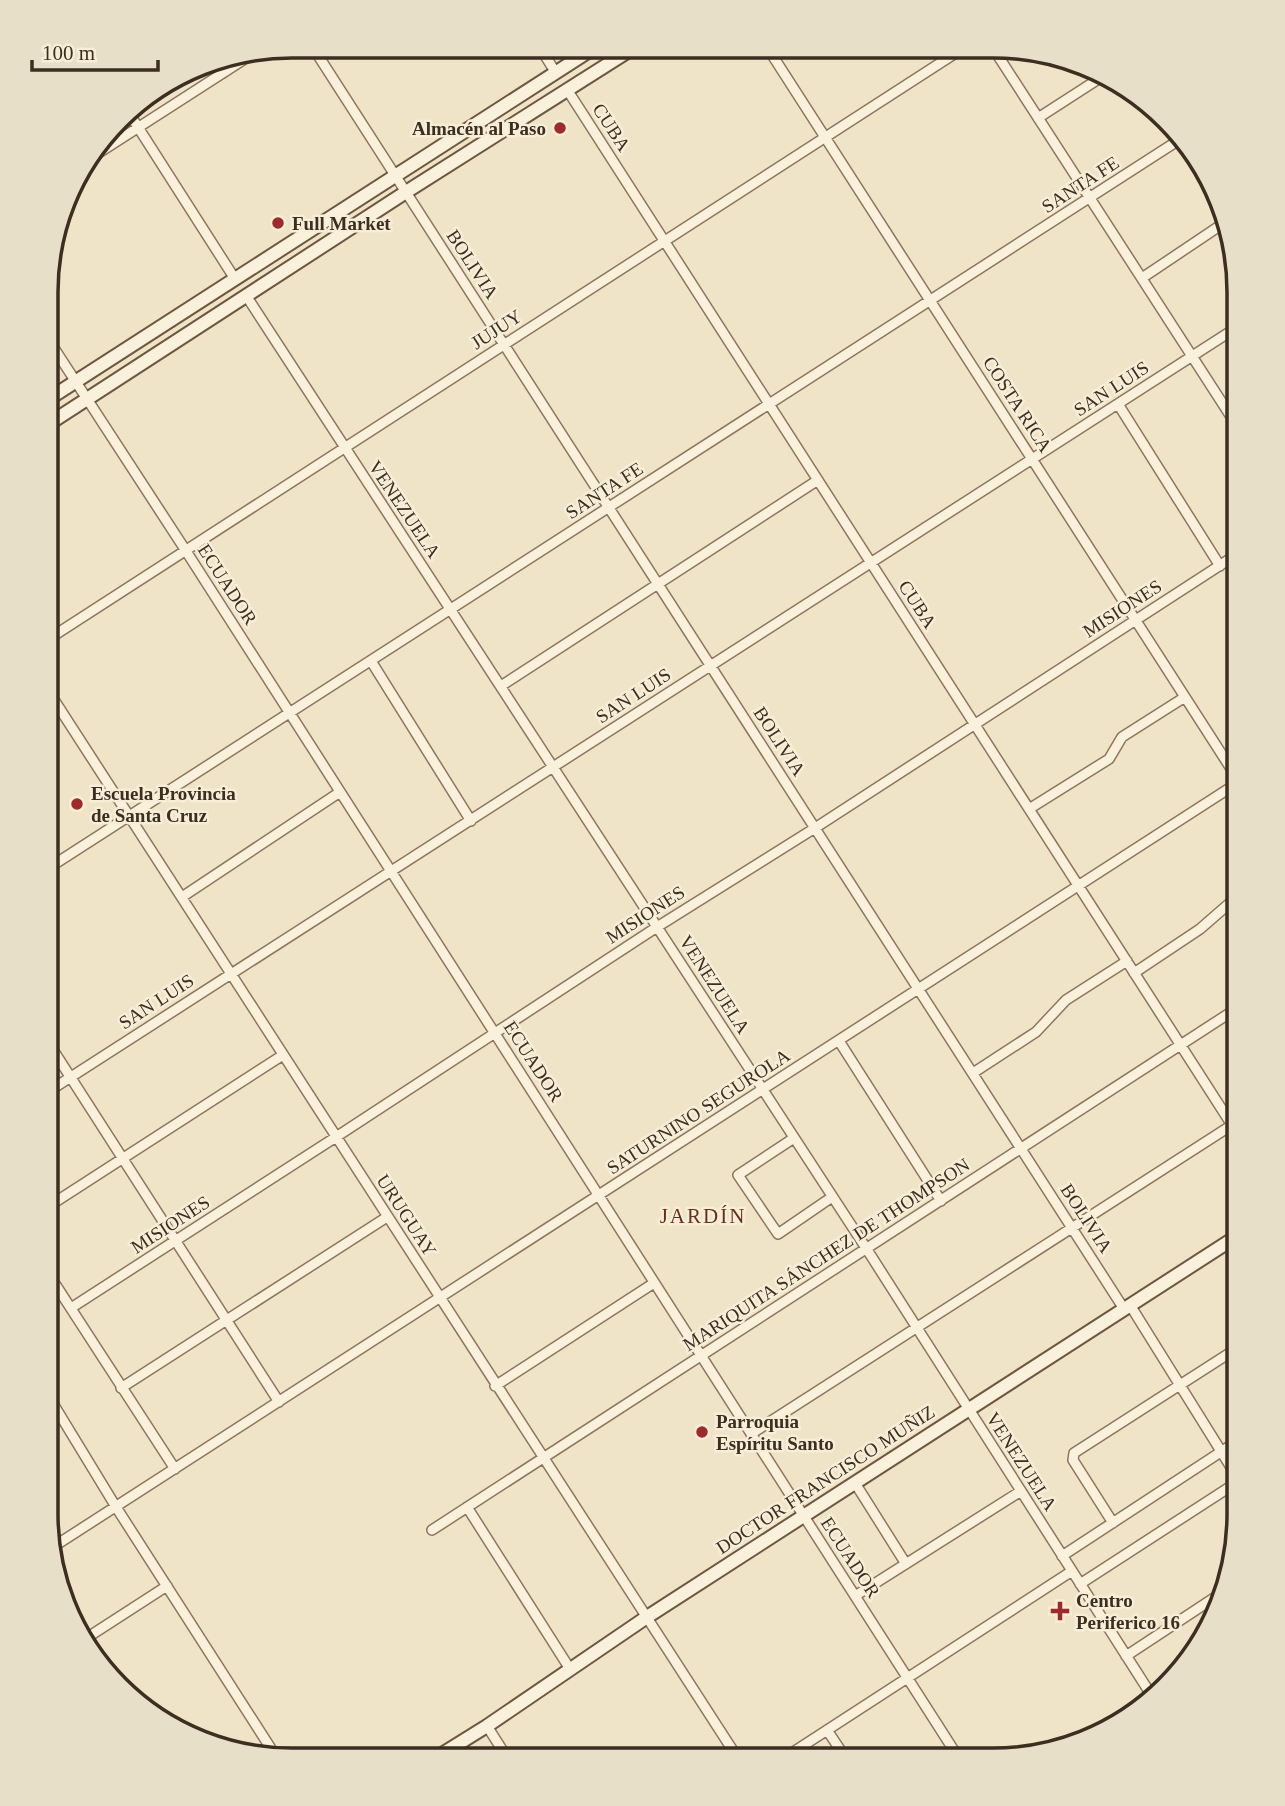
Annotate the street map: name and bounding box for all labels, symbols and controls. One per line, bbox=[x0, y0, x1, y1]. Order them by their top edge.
scale bar bbox=[32, 28, 158, 72]
text: 100 m bbox=[42, 41, 95, 65]
street label: CUBA bbox=[588, 99, 635, 155]
place label: Almacén al Paso bbox=[412, 118, 546, 139]
marker: Almacén al Paso bbox=[552, 120, 568, 136]
street label: SANTA FE bbox=[1038, 152, 1123, 217]
place label: Full Market bbox=[292, 213, 391, 234]
marker: Full Market bbox=[270, 215, 286, 231]
street label: BOLIVIA bbox=[443, 226, 503, 303]
street label: JUJUY bbox=[467, 305, 526, 353]
street label: COSTA RICA bbox=[979, 352, 1056, 456]
street label: SAN LUIS bbox=[1070, 356, 1153, 420]
street label: VENEZUELA bbox=[364, 457, 445, 562]
street label: SANTA FE bbox=[562, 458, 647, 523]
street label: ECUADOR bbox=[194, 540, 262, 629]
street label: MISIONES bbox=[1079, 575, 1166, 642]
street label: CUBA bbox=[894, 576, 941, 632]
street label: SAN LUIS bbox=[592, 663, 675, 727]
street label: BOLIVIA bbox=[750, 703, 810, 780]
place label: Escuela Provincia de Santa Cruz bbox=[91, 783, 236, 826]
marker: Escuela Provincia de Santa Cruz bbox=[69, 796, 85, 812]
street label: MISIONES bbox=[602, 881, 689, 948]
street label: VENEZUELA bbox=[675, 931, 754, 1038]
street label: SAN LUIS bbox=[115, 969, 198, 1033]
street label: ECUADOR bbox=[500, 1017, 568, 1106]
street label: SATURNINO SEGUROLA bbox=[603, 1044, 794, 1178]
street label: MARIQUITA SÁNCHEZ DE THOMPSON bbox=[679, 1154, 974, 1355]
street label: URUGUAY bbox=[372, 1170, 441, 1260]
street label: BOLIVIA bbox=[1057, 1180, 1117, 1257]
street label: MISIONES bbox=[127, 1191, 214, 1258]
district label: JARDÍN bbox=[660, 1204, 746, 1228]
street label: DOCTOR FRANCISCO MUÑIZ bbox=[712, 1401, 938, 1558]
street label: VENEZUELA bbox=[982, 1408, 1061, 1515]
place label: Parroquia Espíritu Santo bbox=[716, 1411, 834, 1454]
marker: Parroquia Espíritu Santo bbox=[694, 1424, 710, 1440]
street label: ECUADOR bbox=[817, 1513, 885, 1602]
place label: Centro Periferico 16 bbox=[1076, 1590, 1180, 1633]
marker: Centro Periferico 16 bbox=[1050, 1601, 1070, 1621]

